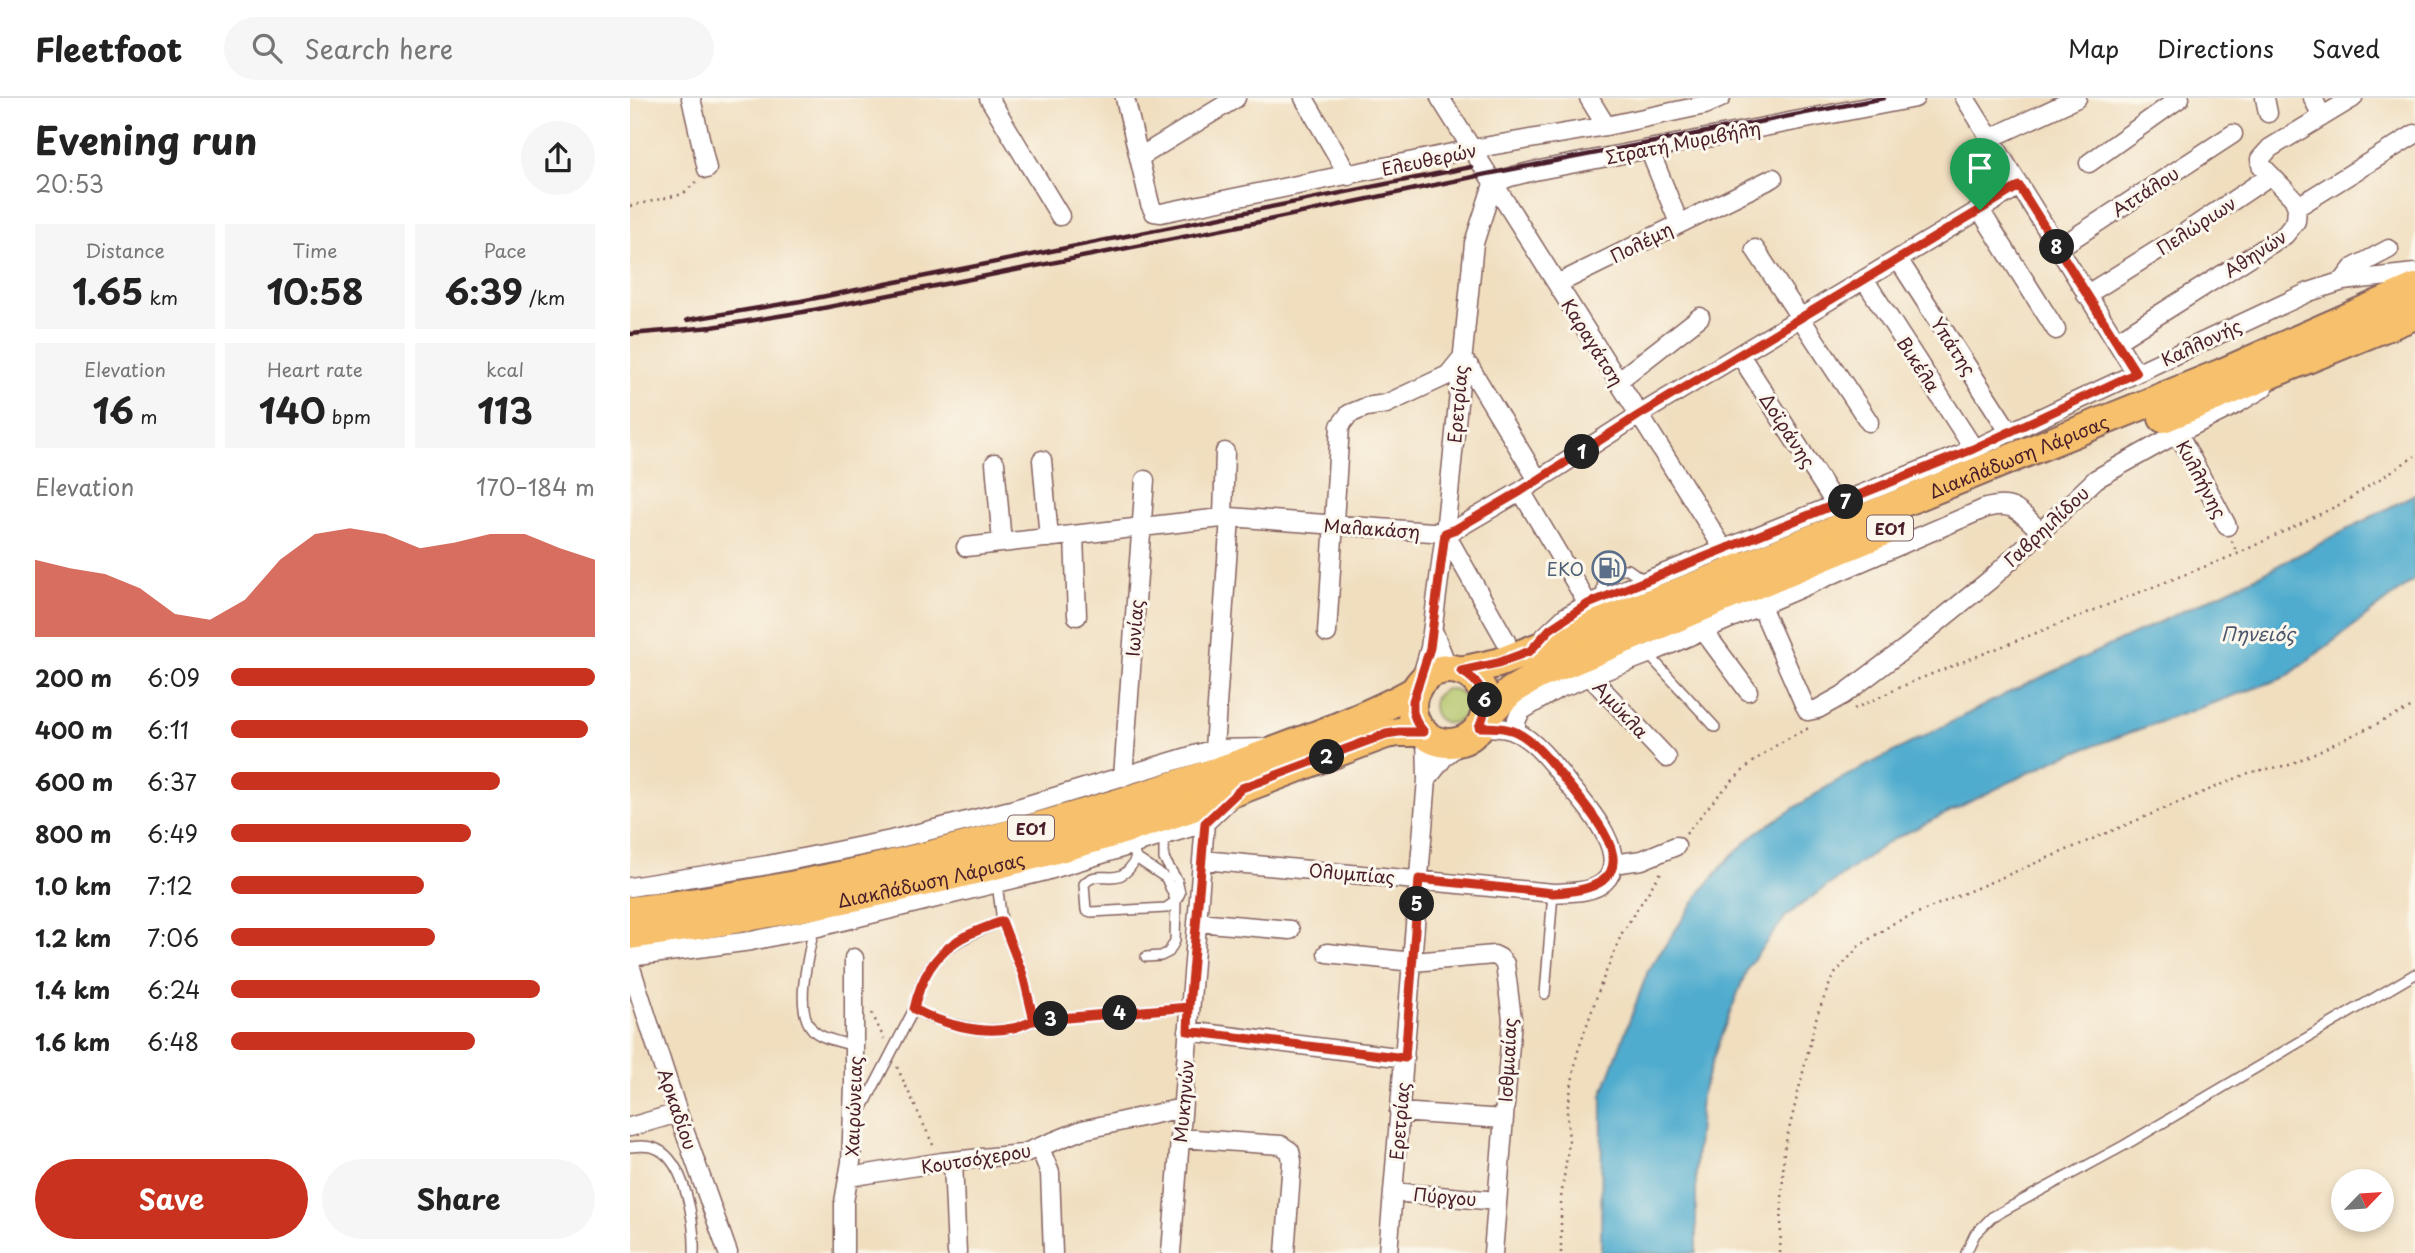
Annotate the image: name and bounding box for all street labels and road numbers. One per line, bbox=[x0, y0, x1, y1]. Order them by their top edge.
street label: Στρατή Μυριβήλη bbox=[1603, 114, 1763, 170]
street label: Ελευθερών bbox=[1379, 136, 1479, 182]
street label: Αττάλου bbox=[2106, 159, 2184, 223]
street label: Πελώριων bbox=[2151, 189, 2241, 261]
street label: Πολέμη bbox=[1605, 215, 1677, 269]
street label: Αθηνών bbox=[2218, 223, 2292, 283]
street label: Καραγάτση bbox=[1555, 293, 1631, 391]
street label: Υπάτης bbox=[1925, 311, 1983, 381]
street label: Καλλoνής bbox=[2156, 312, 2246, 372]
street label: Βικέλα bbox=[1891, 331, 1947, 397]
street label: Ερετρίας bbox=[1440, 364, 1474, 444]
street label: Δοϊράνης bbox=[1754, 387, 1822, 473]
street label: Διακλάδωση Λάρισας bbox=[1925, 407, 2112, 504]
street label: Κυλλήνης bbox=[2170, 435, 2234, 523]
street label: Γαβρηιλίδου bbox=[1997, 479, 2095, 573]
street label: Μαλακάση bbox=[1323, 511, 1421, 545]
road number: ΕΟ1 bbox=[1867, 516, 1913, 540]
street label: Ιωνίας bbox=[1119, 599, 1149, 657]
street label: Αμύκλα bbox=[1587, 674, 1655, 744]
road number: ΕΟ1 bbox=[1008, 816, 1054, 841]
street label: Διακλάδωση Λάρισας bbox=[835, 844, 1027, 913]
street label: Ολυμπίας bbox=[1308, 856, 1396, 890]
street label: Ισθμιαίας bbox=[1491, 1017, 1523, 1103]
street label: Χαιρώνειας bbox=[838, 1055, 868, 1157]
street label: Μυκηνών bbox=[1166, 1058, 1200, 1144]
street label: Αρκαδίου bbox=[652, 1065, 704, 1153]
street label: Ερετρίας bbox=[1382, 1081, 1416, 1161]
street label: Κουτσόχερου bbox=[919, 1136, 1033, 1180]
street label: Πύργου bbox=[1412, 1180, 1478, 1212]

